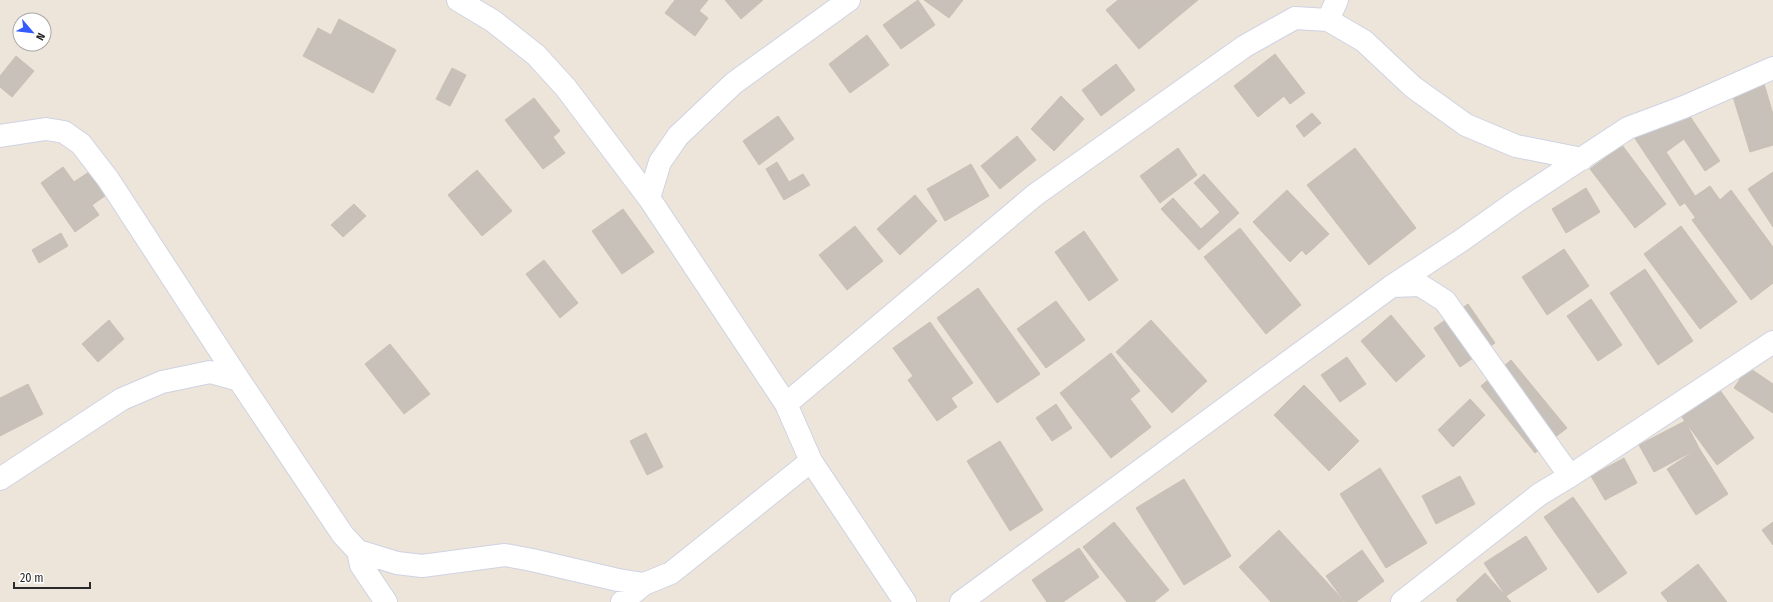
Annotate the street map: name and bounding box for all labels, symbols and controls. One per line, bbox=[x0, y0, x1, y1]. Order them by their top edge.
north arrow bbox=[12, 12, 52, 52]
text: N bbox=[33, 30, 48, 42]
scale bar bbox=[14, 564, 90, 590]
text: 20 m bbox=[20, 571, 44, 585]

